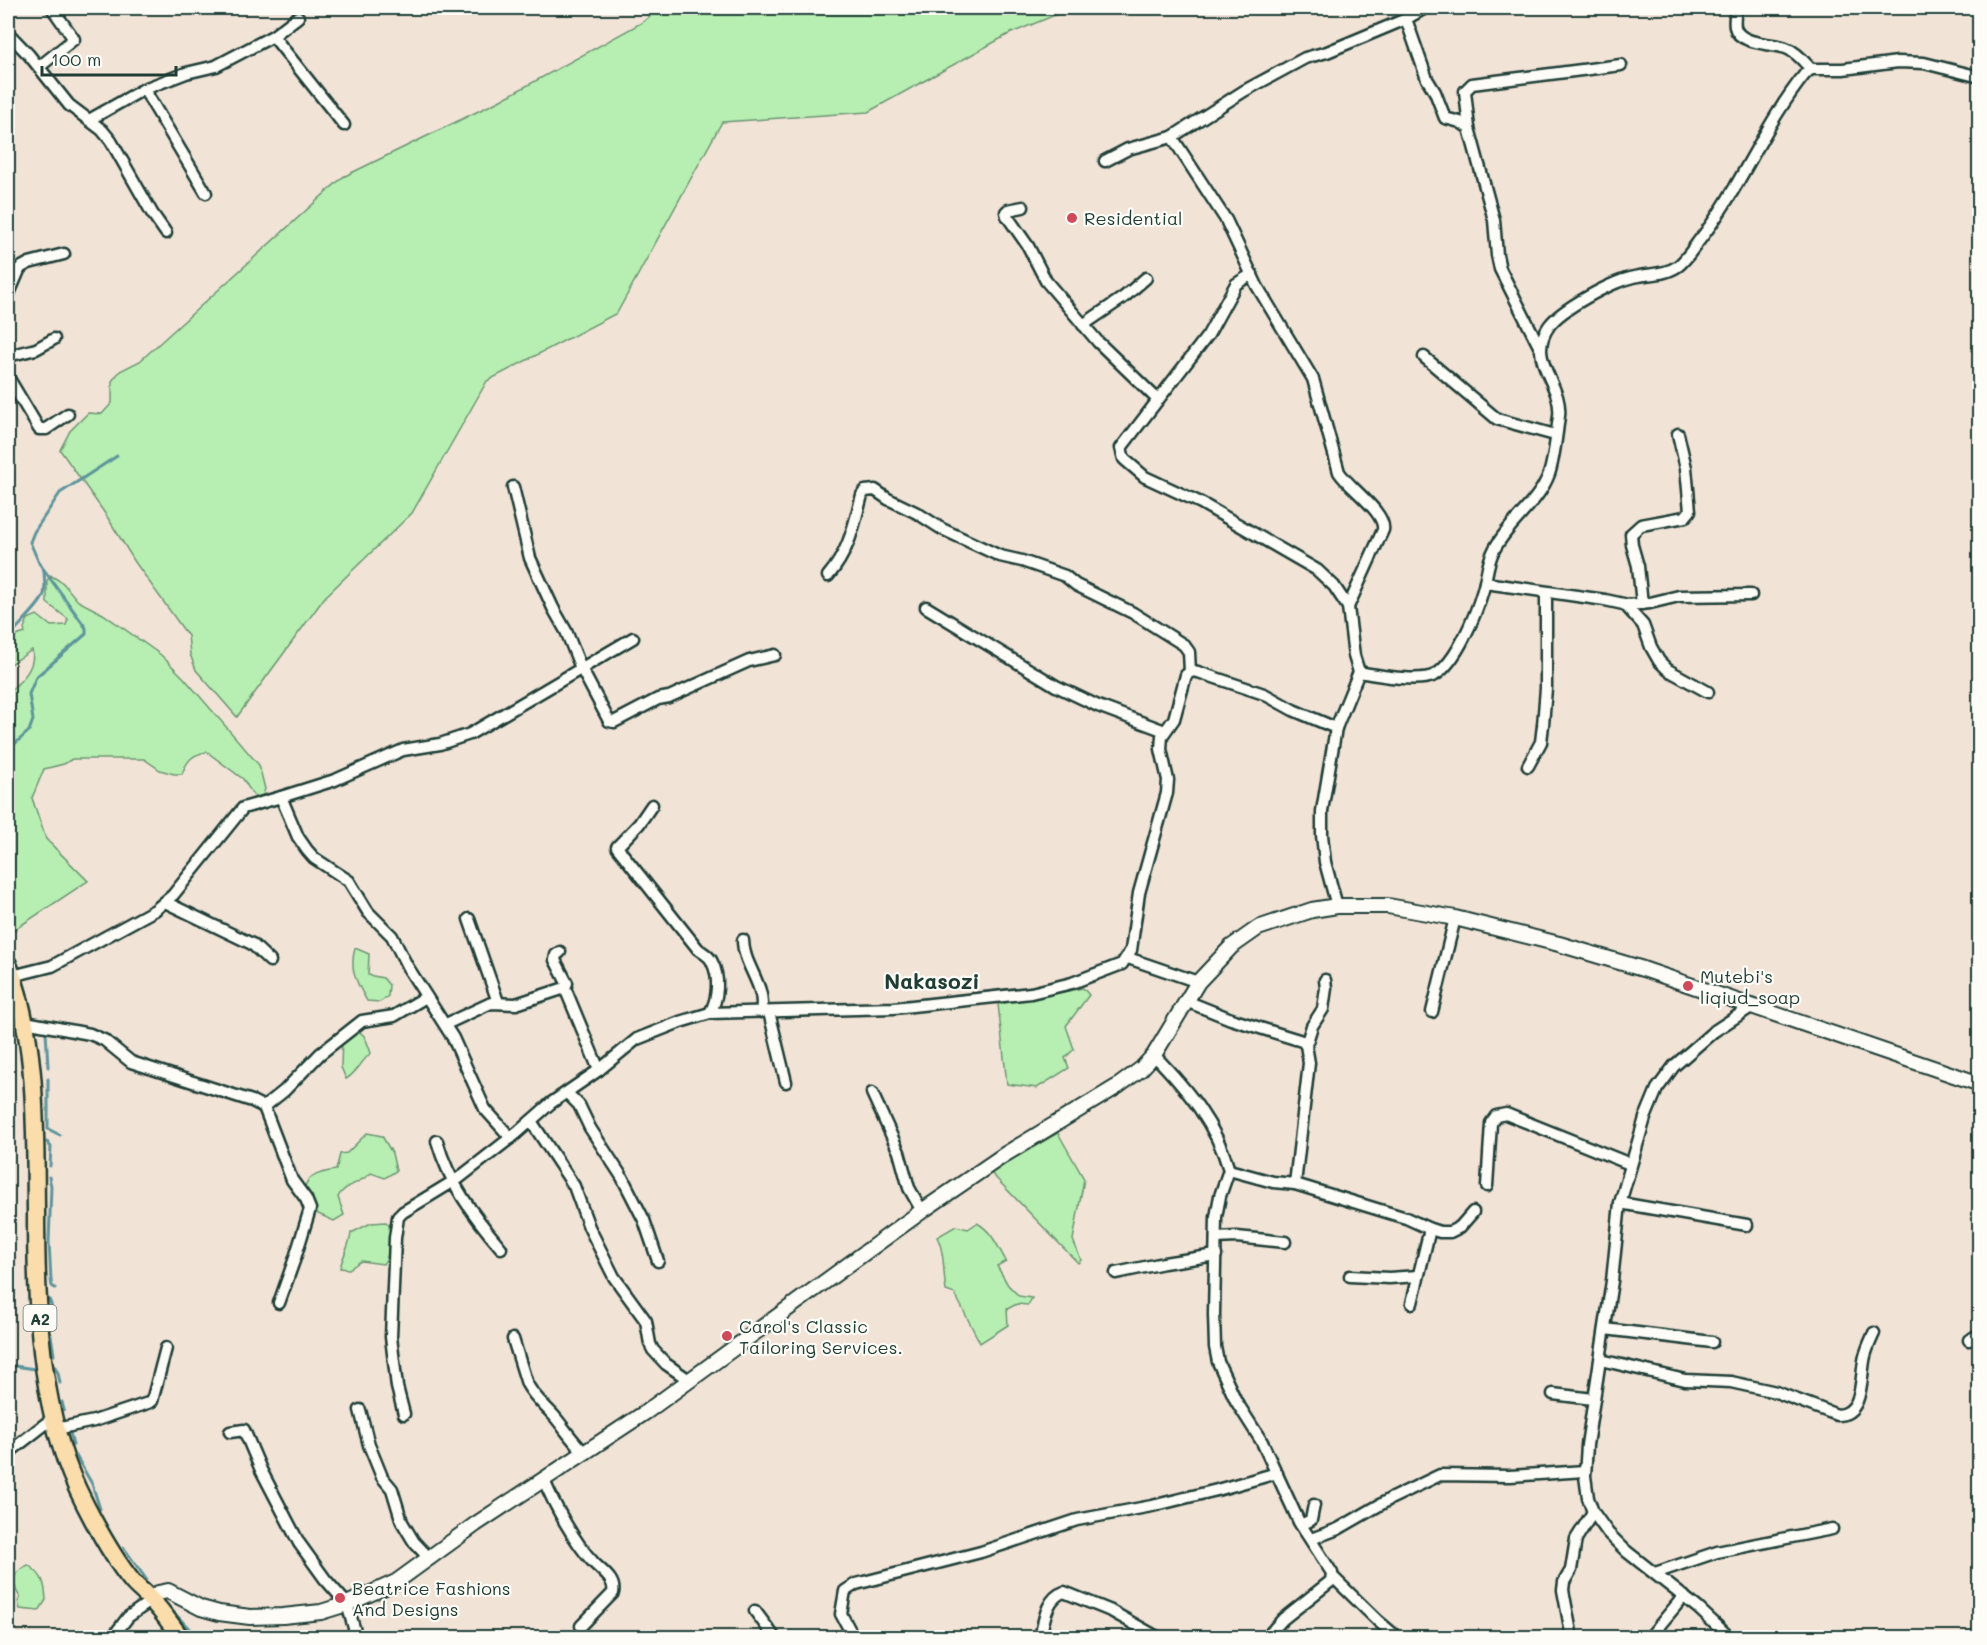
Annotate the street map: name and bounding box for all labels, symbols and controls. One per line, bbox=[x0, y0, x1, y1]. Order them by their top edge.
scale bar bbox=[42, 39, 176, 77]
text: 100 m bbox=[51, 47, 101, 71]
place label: Residential bbox=[1084, 206, 1183, 230]
marker: Residential bbox=[1065, 211, 1079, 225]
place label: Mutebi's liqiud_soap bbox=[1700, 964, 1800, 1009]
district label: Nakasozi bbox=[884, 967, 980, 994]
marker: Mutebi's liqiud_soap bbox=[1681, 979, 1695, 993]
road number: A2 bbox=[24, 1305, 57, 1331]
place label: Carol's Classic Tailoring Services. bbox=[739, 1314, 903, 1359]
marker: Carol's Classic Tailoring Services. bbox=[720, 1329, 734, 1343]
place label: Beatrice Fashions And Designs bbox=[352, 1576, 511, 1621]
marker: Beatrice Fashions And Designs bbox=[333, 1591, 347, 1605]

